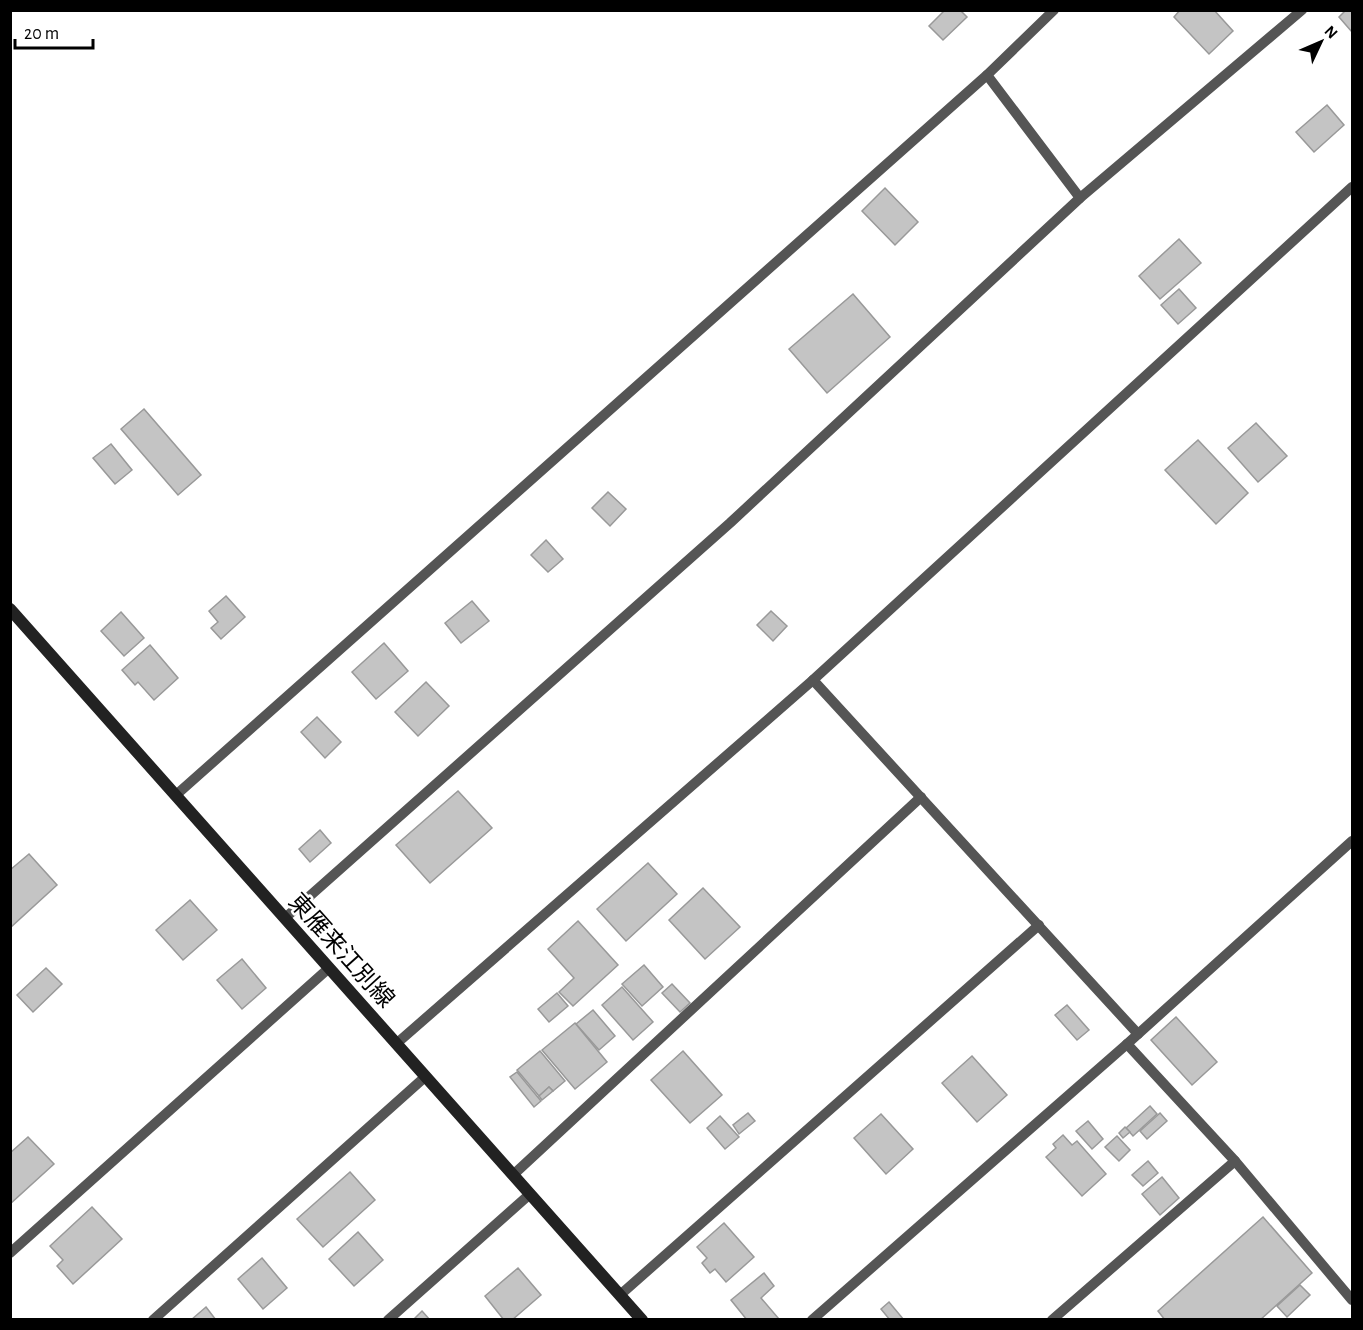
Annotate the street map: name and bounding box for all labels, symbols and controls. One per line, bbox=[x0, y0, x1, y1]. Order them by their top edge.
scale bar bbox=[15, 12, 93, 50]
north arrow bbox=[1291, 12, 1351, 72]
text: N bbox=[1321, 23, 1341, 42]
text: 20 m bbox=[24, 25, 59, 43]
street label: 東雁来江別線 bbox=[284, 888, 400, 1013]

